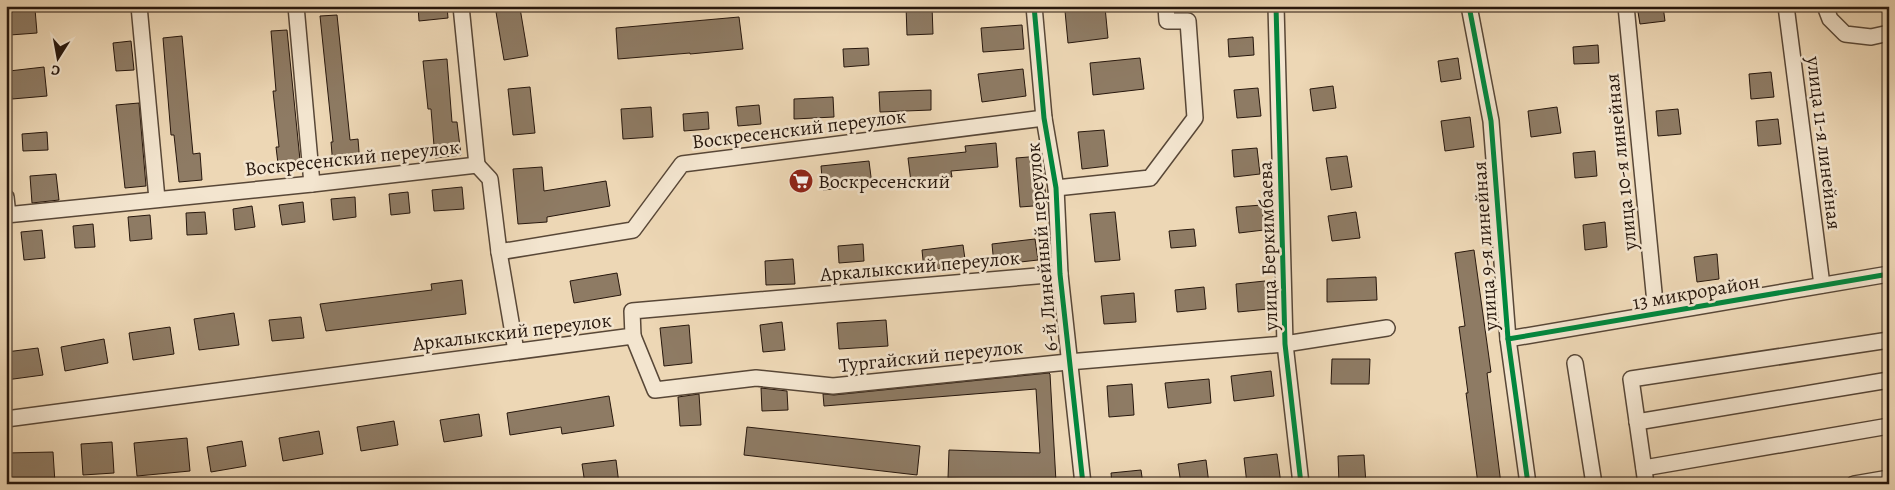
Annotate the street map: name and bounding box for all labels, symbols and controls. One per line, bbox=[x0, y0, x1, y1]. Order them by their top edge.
north arrow bbox=[32, 32, 82, 82]
street label: улица 11-я линейная bbox=[1800, 54, 1848, 231]
text: С bbox=[49, 60, 62, 80]
street label: улица 10-я линейная bbox=[1598, 72, 1644, 253]
street label: Воскресенский переулок bbox=[690, 102, 908, 156]
street label: Воскресенский переулок bbox=[243, 133, 461, 183]
street label: 6-й Линейный переулок bbox=[1019, 141, 1065, 353]
street label: улица Беркимбаева bbox=[1252, 160, 1284, 332]
street label: улица 9-я линейная bbox=[1466, 160, 1504, 333]
supermarket icon: Воскресенский bbox=[788, 168, 814, 194]
place label: Воскресенский bbox=[818, 168, 950, 195]
street label: Аркалыкский переулок bbox=[818, 244, 1021, 288]
street label: 13 микрорайон bbox=[1630, 268, 1762, 316]
street label: Аркалыкский переулок bbox=[410, 306, 613, 358]
street label: Тургайский переулок bbox=[838, 333, 1024, 379]

